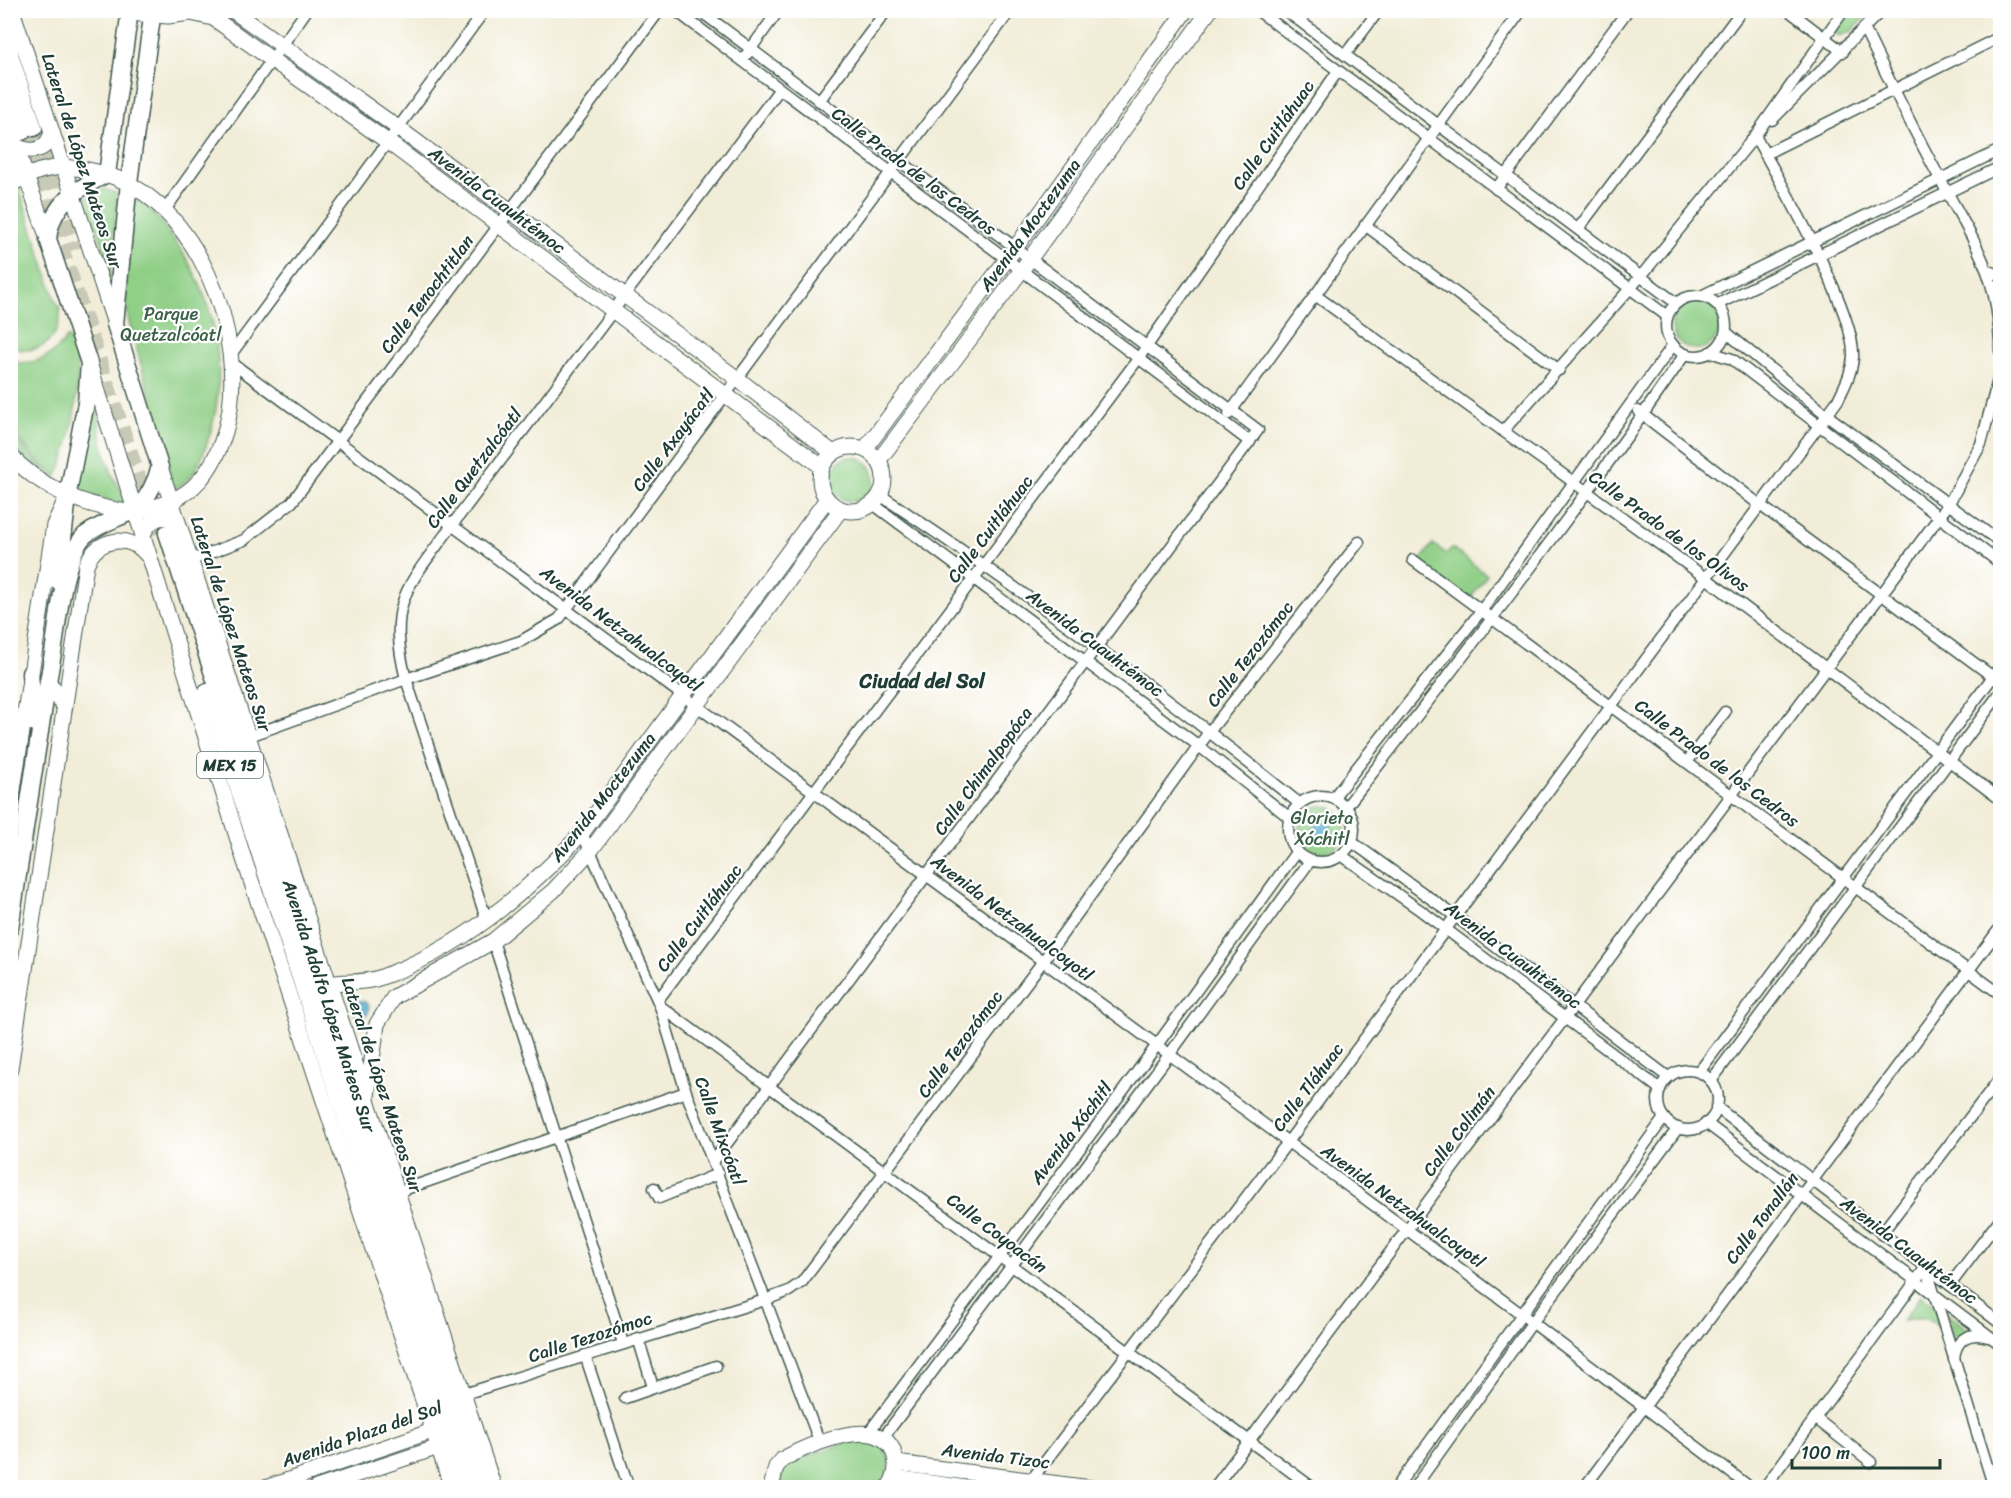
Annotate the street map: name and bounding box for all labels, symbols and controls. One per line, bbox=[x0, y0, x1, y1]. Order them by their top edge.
street label: Lateral de López Mateos Sur bbox=[32, 49, 133, 275]
street label: Calle Cuitláhuac bbox=[1223, 73, 1323, 197]
street label: Calle Prado de los Cedros bbox=[825, 98, 1004, 244]
street label: Avenida Cuauhtémoc bbox=[421, 137, 573, 263]
street label: Avenida Moctezuma bbox=[970, 152, 1089, 299]
street label: Calle Tenochtitlan bbox=[371, 227, 483, 361]
park label: Parque Quetzalcóatl bbox=[120, 298, 223, 351]
street label: Calle Axayácatl bbox=[623, 380, 723, 499]
street label: Calle Quetzalcóatl bbox=[418, 400, 531, 536]
street label: Calle Prado de los Olivos bbox=[1582, 461, 1757, 601]
street label: Calle Cuitláhuac bbox=[938, 468, 1042, 590]
street label: Lateral de López Mateos Sur bbox=[181, 512, 282, 738]
street label: Avenida Netzahualcoyotl bbox=[532, 556, 710, 702]
street label: Avenida Cuauhtémoc bbox=[1019, 580, 1171, 706]
street label: Calle Tezozómoc bbox=[1198, 594, 1302, 714]
district label: Ciudad del Sol bbox=[858, 664, 986, 699]
street label: Calle Prado de los Cedros bbox=[1628, 690, 1807, 836]
street label: Calle Chimalpopóca bbox=[925, 700, 1041, 842]
street label: Avenida Moctezuma bbox=[541, 725, 664, 870]
road number: MEX 15 bbox=[197, 752, 263, 778]
park label: Glorieta Xóchitl bbox=[1291, 802, 1353, 855]
street label: Avenida Netzahualcoyotl bbox=[923, 845, 1101, 991]
street label: Calle Cuitláhuac bbox=[647, 857, 751, 979]
street label: Avenida Adolfo López Mateos Sur bbox=[273, 874, 386, 1138]
street label: Avenida Cuauhtémoc bbox=[1437, 892, 1589, 1018]
street label: Lateral de López Mateos Sur bbox=[332, 973, 433, 1199]
street label: Calle Tezozómoc bbox=[909, 983, 1011, 1105]
street label: Calle Tláhuac bbox=[1264, 1035, 1352, 1139]
street label: Calle Mixcóatl bbox=[685, 1072, 755, 1191]
street label: Avenida Xóchitl bbox=[1021, 1074, 1121, 1192]
street label: Calle Colimán bbox=[1414, 1078, 1504, 1183]
street label: Avenida Netzahualcoyotl bbox=[1313, 1135, 1493, 1277]
street label: Calle Tonallán bbox=[1716, 1165, 1808, 1271]
street label: Calle Coyoacán bbox=[940, 1184, 1055, 1282]
street label: Avenida Cuauhtémoc bbox=[1833, 1187, 1985, 1313]
street label: Calle Tezozómoc bbox=[524, 1302, 656, 1372]
street label: Avenida Plaza del Sol bbox=[276, 1391, 448, 1477]
scale bar bbox=[1792, 1432, 1940, 1470]
street label: Avenida Tizoc bbox=[939, 1433, 1052, 1479]
text: 100 m bbox=[1801, 1437, 1850, 1469]

